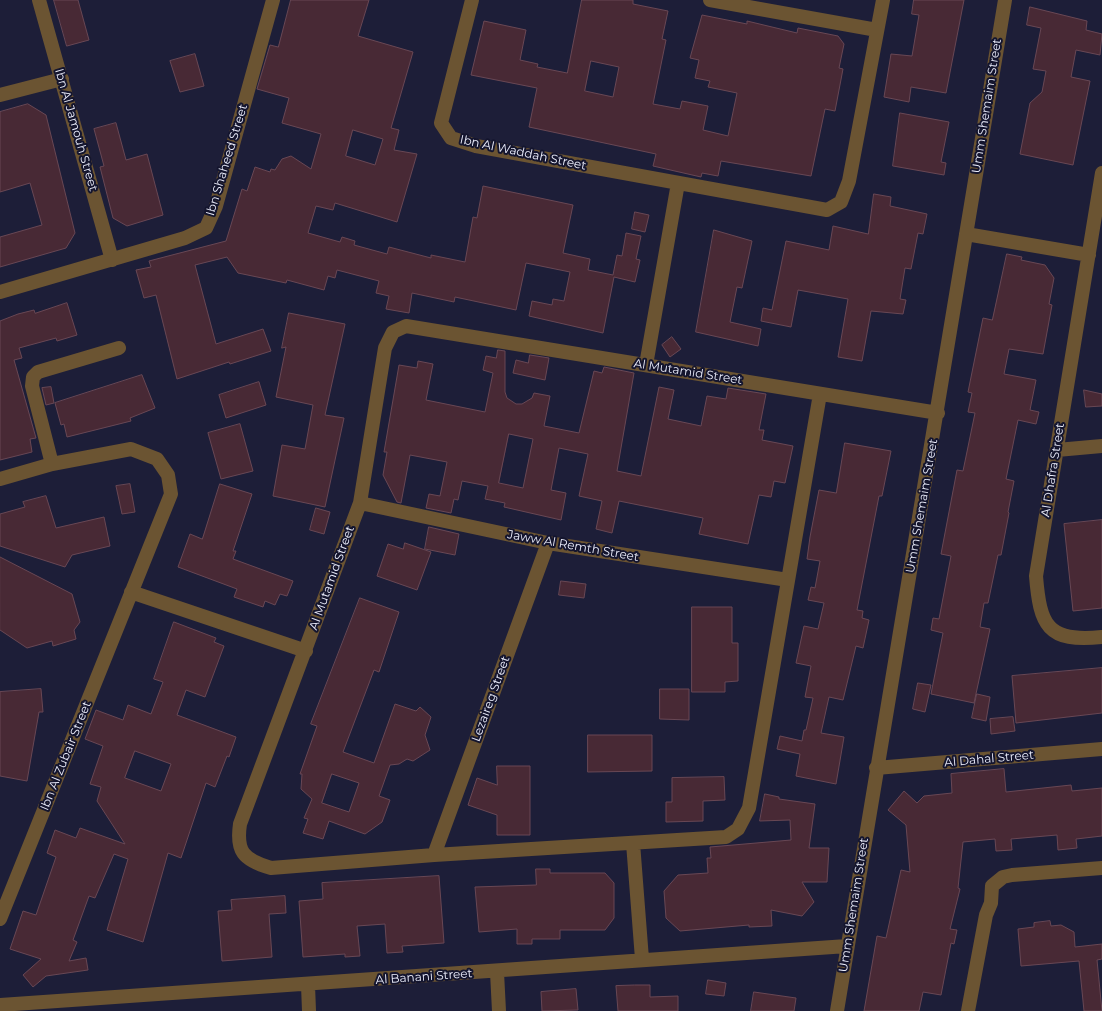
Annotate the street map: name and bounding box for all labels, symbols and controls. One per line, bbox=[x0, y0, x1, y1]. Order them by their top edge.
street label: Umm Shemaim Street bbox=[969, 38, 1005, 174]
street label: Ibn Al Jamouh Street bbox=[52, 67, 100, 193]
street label: Ibn Shaheed Street bbox=[203, 103, 251, 217]
street label: Ibn Al Waddah Street bbox=[459, 133, 587, 173]
street label: Al Mutamid Street bbox=[633, 356, 743, 388]
street label: Al Dhafra Street bbox=[1038, 422, 1068, 518]
street label: Umm Shemaim Street bbox=[903, 438, 941, 574]
street label: Al Mutamid Street bbox=[306, 524, 358, 632]
street label: Jaww Al Remth Street bbox=[506, 527, 640, 565]
street label: Lezaireg Street bbox=[469, 654, 513, 744]
street label: Ibn Al Zubair Street bbox=[38, 699, 94, 813]
street label: Al Dahal Street bbox=[944, 748, 1034, 770]
street label: Umm Shemaim Street bbox=[836, 837, 872, 973]
street label: Al Banani Street bbox=[375, 966, 473, 988]

